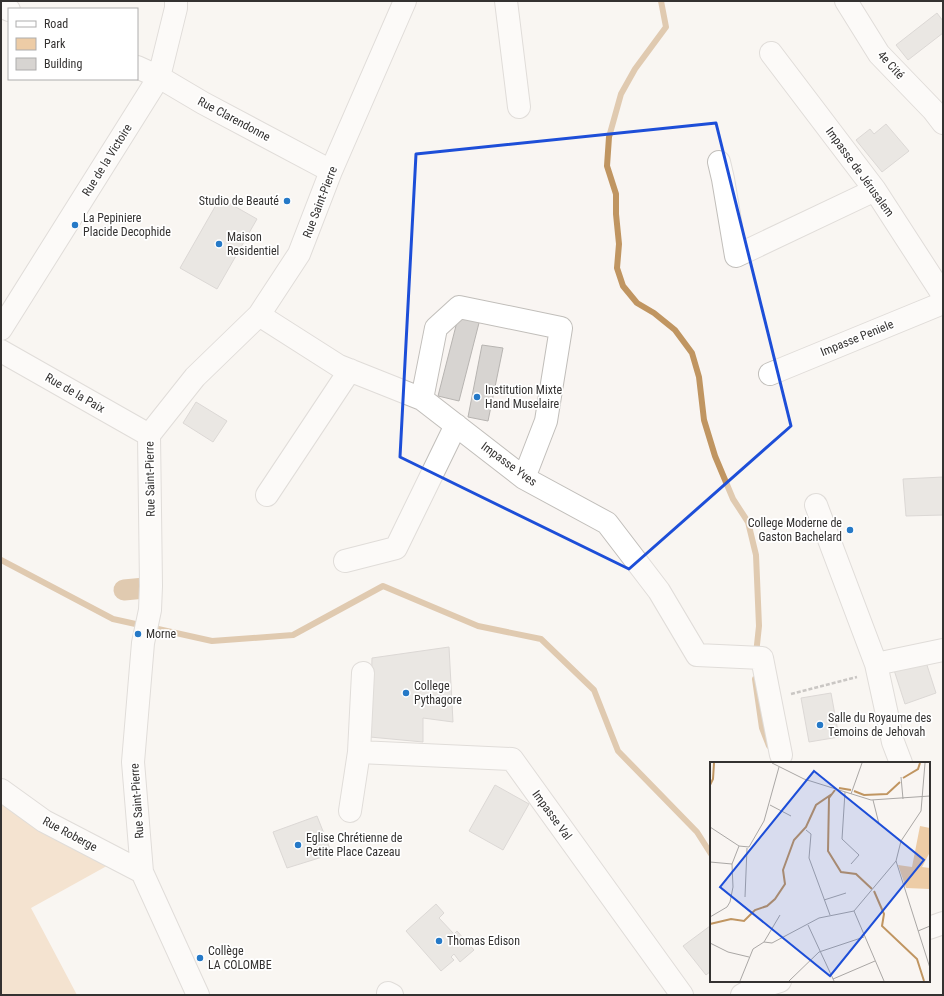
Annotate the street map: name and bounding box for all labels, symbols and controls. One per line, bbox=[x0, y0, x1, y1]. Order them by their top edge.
legend bbox=[8, 8, 138, 80]
text: Road bbox=[44, 17, 68, 31]
text: Park bbox=[44, 37, 66, 51]
street label: 4e Cité bbox=[875, 48, 908, 82]
text: Building bbox=[44, 57, 82, 71]
street label: Rue Clarendonne bbox=[195, 94, 273, 144]
street label: Rue de la Victoire bbox=[79, 121, 135, 199]
street label: Impasse de Jérusalem bbox=[823, 125, 897, 219]
street label: Rue Saint-Pierre bbox=[300, 164, 340, 240]
place label: Studio de Beauté bbox=[199, 194, 279, 208]
marker: Studio de Beauté bbox=[282, 196, 292, 206]
place label: La Pepiniere Placide Decophide bbox=[83, 211, 171, 239]
marker: La Pepiniere Placide Decophide bbox=[70, 220, 80, 230]
place label: Maison Residentiel bbox=[227, 230, 279, 258]
marker: Maison Residentiel bbox=[214, 239, 224, 249]
street label: Impasse Peniele bbox=[818, 317, 896, 359]
street label: Rue de la Paix bbox=[43, 370, 107, 416]
place label: Institution Mixte Hand Muselaire bbox=[485, 383, 562, 411]
marker: Institution Mixte Hand Muselaire bbox=[472, 392, 482, 402]
street label: Impasse Yves bbox=[478, 439, 540, 489]
street label: Rue Saint-Pierre bbox=[142, 441, 158, 517]
place label: College Moderne de Gaston Bachelard bbox=[748, 516, 842, 544]
marker: College Moderne de Gaston Bachelard bbox=[845, 525, 855, 535]
place label: Morne bbox=[146, 627, 177, 641]
marker: Morne bbox=[133, 629, 143, 639]
place label: College Pythagore bbox=[414, 679, 462, 707]
marker: College Pythagore bbox=[401, 688, 411, 698]
place label: Salle du Royaume des Temoins de Jehovah bbox=[828, 711, 932, 739]
marker: Salle du Royaume des Temoins de Jehovah bbox=[815, 720, 825, 730]
street label: Rue Saint-Pierre bbox=[127, 762, 147, 839]
inset map bbox=[710, 762, 930, 982]
street label: Impasse Val bbox=[529, 787, 575, 843]
street label: Rue Roberge bbox=[40, 814, 100, 854]
place label: Eglise Chrétienne de Petite Place Cazeau bbox=[306, 831, 403, 859]
marker: Eglise Chrétienne de Petite Place Cazeau bbox=[293, 840, 303, 850]
place label: Thomas Edison bbox=[447, 934, 520, 948]
marker: Thomas Edison bbox=[434, 936, 444, 946]
place label: Collège LA COLOMBE bbox=[208, 944, 272, 972]
marker: Collège LA COLOMBE bbox=[195, 953, 205, 963]

